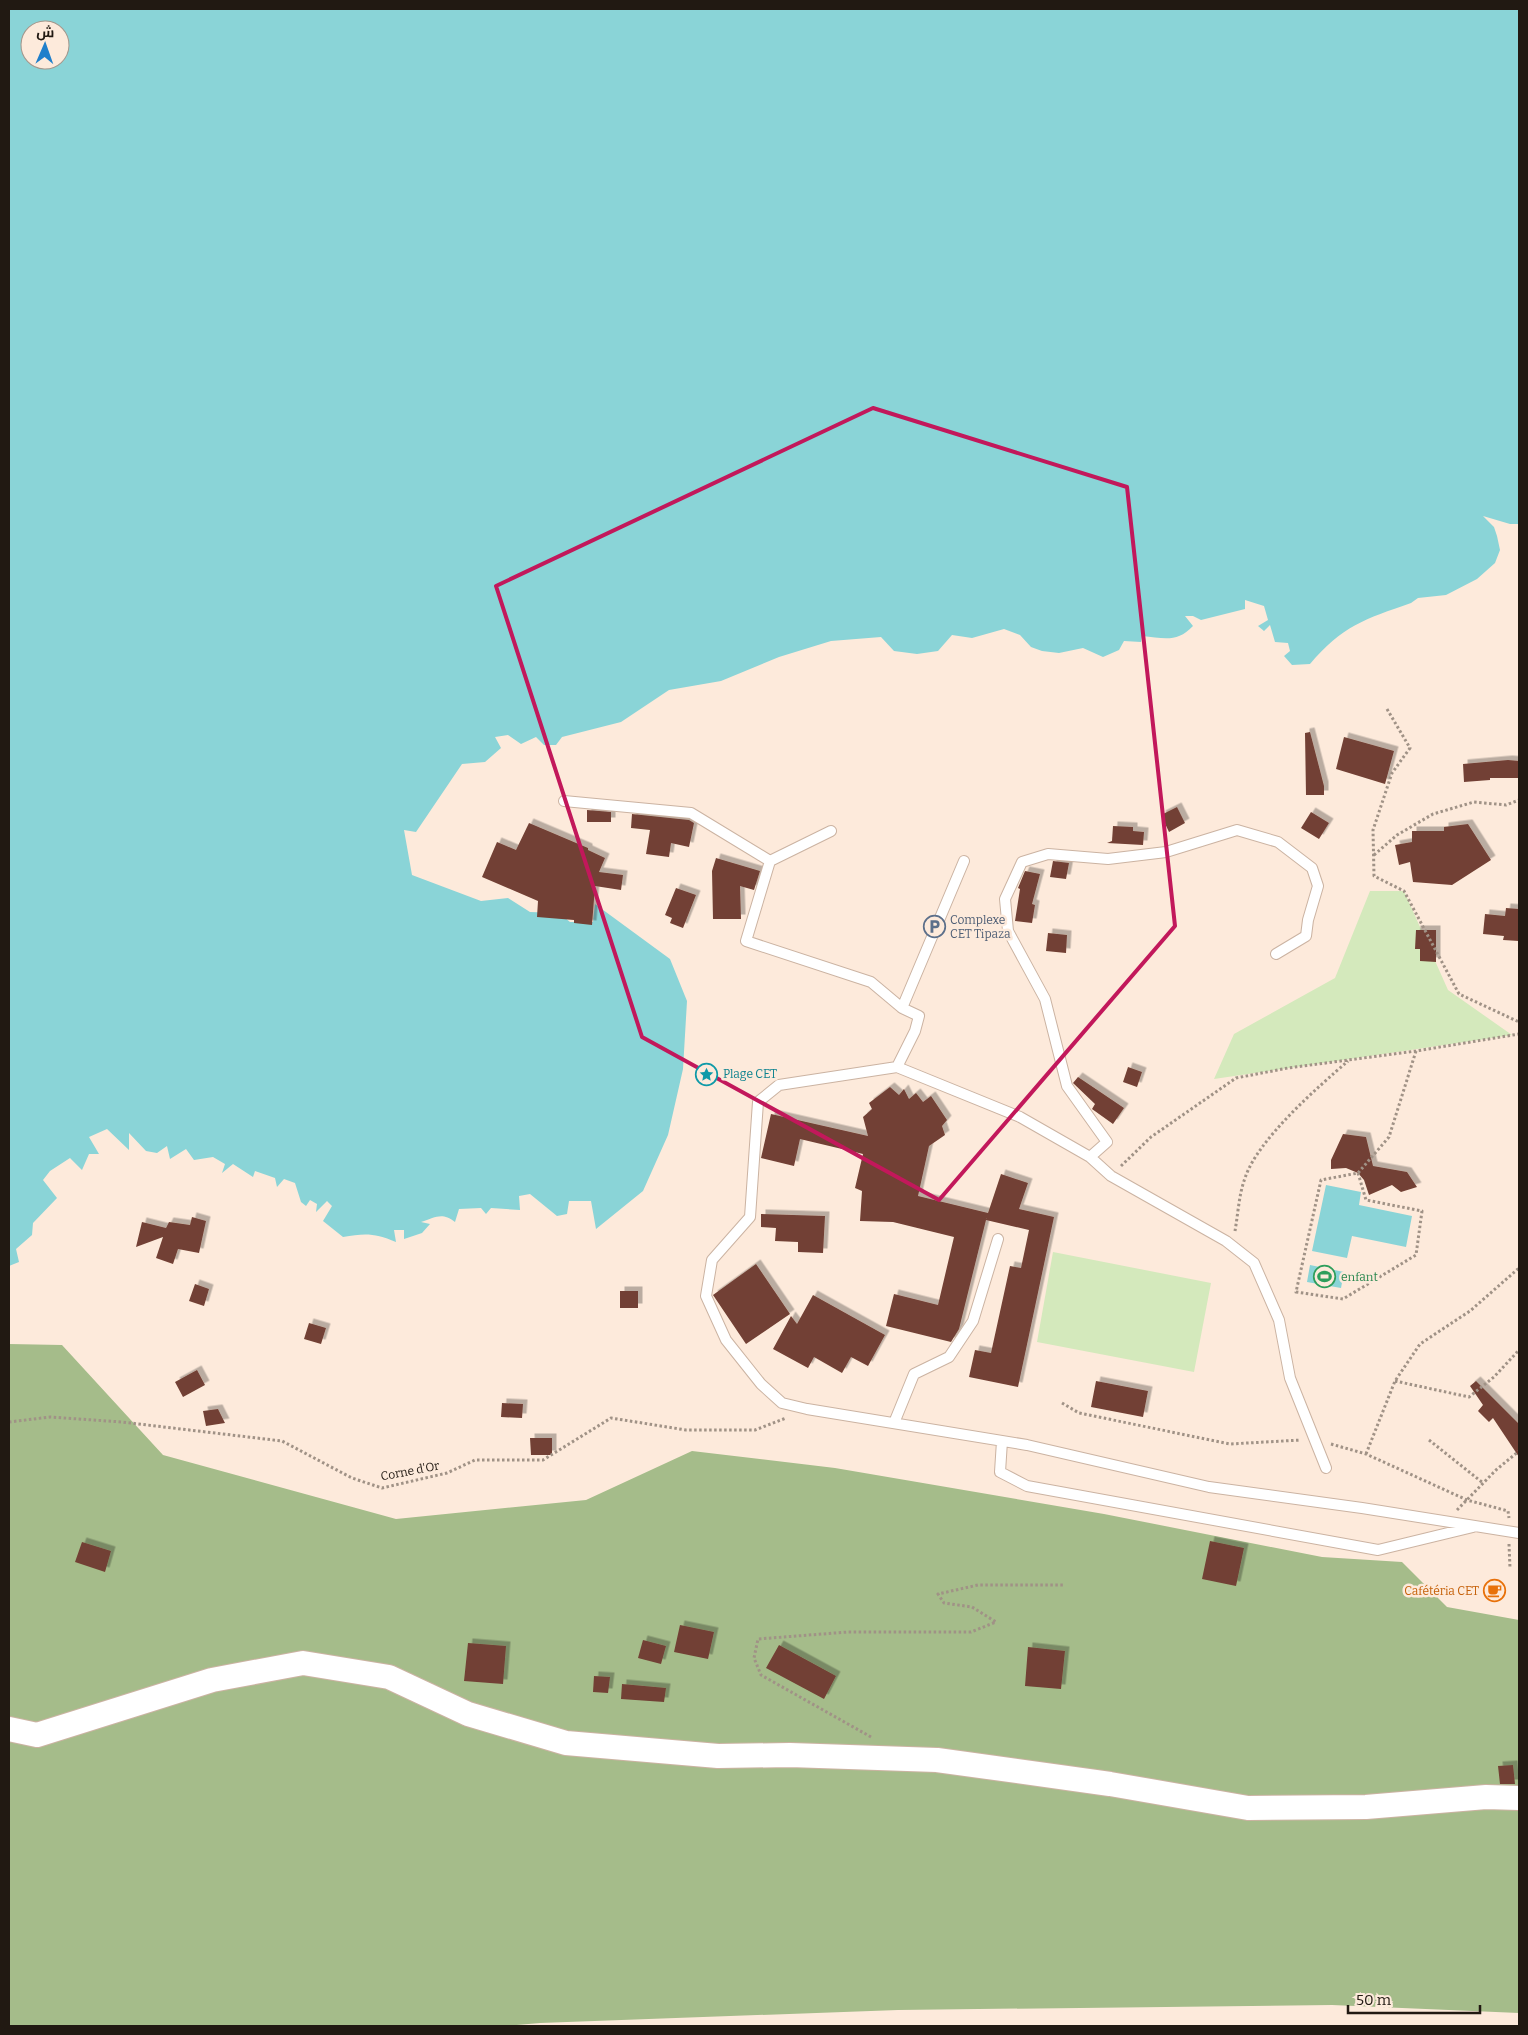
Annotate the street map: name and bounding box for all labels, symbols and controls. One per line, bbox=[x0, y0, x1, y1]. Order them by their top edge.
north arrow bbox=[20, 20, 70, 70]
text: ش bbox=[36, 24, 55, 41]
place label: Complexe CET Tipaza bbox=[950, 913, 1011, 941]
parking icon: Complexe CET Tipaza bbox=[922, 915, 946, 939]
place icon: Plage CET bbox=[695, 1062, 719, 1086]
place label: Plage CET bbox=[723, 1067, 777, 1081]
sports icon: enfant bbox=[1313, 1265, 1337, 1289]
place label: enfant bbox=[1341, 1270, 1378, 1284]
street label: Corne d'Or bbox=[379, 1458, 441, 1484]
cafe icon: Cafétéria CET bbox=[1483, 1579, 1507, 1603]
place label: Cafétéria CET bbox=[1404, 1584, 1479, 1598]
scale bar bbox=[1348, 1982, 1480, 2014]
text: 50 m bbox=[1356, 1991, 1392, 2009]

